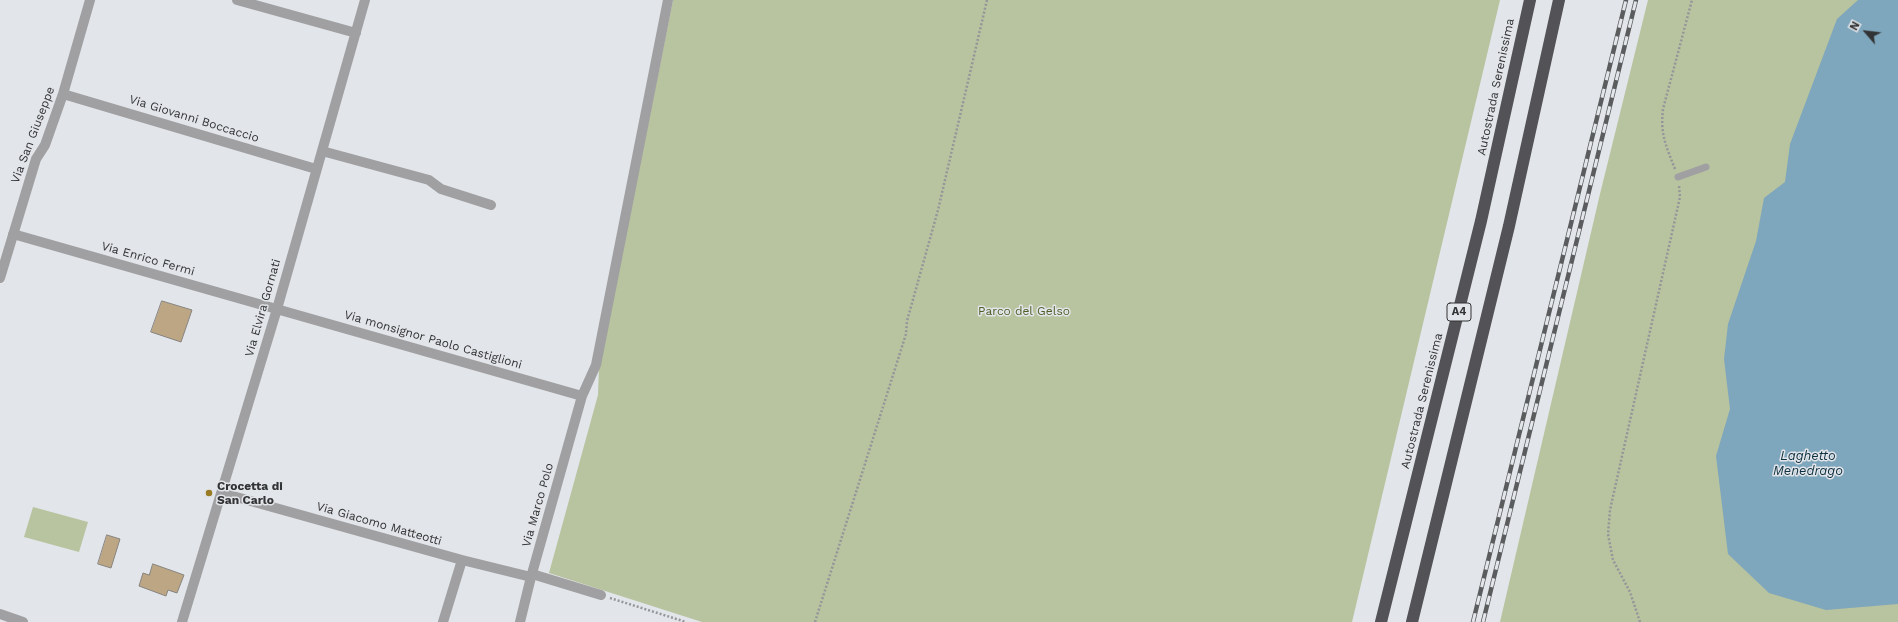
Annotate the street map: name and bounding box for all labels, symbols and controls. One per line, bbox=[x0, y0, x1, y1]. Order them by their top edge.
north arrow bbox=[1846, 12, 1886, 52]
street label: Autostrada Serenissima bbox=[1474, 17, 1518, 157]
text: N bbox=[1847, 19, 1863, 33]
street label: Via San Giuseppe bbox=[8, 85, 58, 185]
street label: Via Giovanni Boccaccio bbox=[127, 92, 261, 146]
street label: Via Enrico Fermi bbox=[100, 239, 196, 279]
street label: Via Elvira Gornati bbox=[242, 257, 284, 359]
road number: A4 bbox=[1447, 303, 1471, 321]
park label: Parco del Gelso bbox=[978, 304, 1070, 318]
street label: Via monsignor Paolo Castiglioni bbox=[342, 308, 524, 372]
street label: Autostrada Serenissima bbox=[1398, 332, 1446, 470]
water label: Laghetto Menedrago bbox=[1773, 448, 1843, 479]
street label: Via Marco Polo bbox=[519, 461, 557, 549]
place label: Crocetta di San Carlo bbox=[217, 479, 283, 507]
marker: Crocetta di San Carlo bbox=[204, 488, 214, 498]
street label: Via Giacomo Matteotti bbox=[315, 499, 443, 549]

